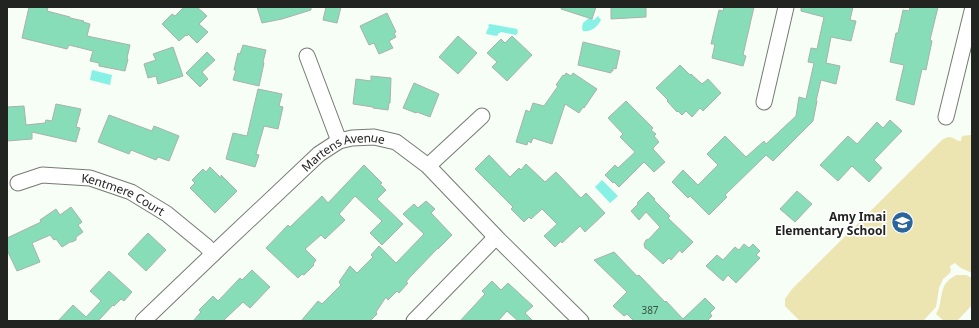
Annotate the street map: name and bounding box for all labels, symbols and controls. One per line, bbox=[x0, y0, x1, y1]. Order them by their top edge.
street label: Martens Avenue bbox=[297, 128, 387, 175]
street label: Kentmere Court bbox=[81, 169, 169, 220]
place label: Amy Imai Elementary School bbox=[775, 208, 886, 239]
school or university icon: Amy Imai Elementary School bbox=[889, 210, 915, 236]
house number: 387 bbox=[641, 303, 659, 317]

